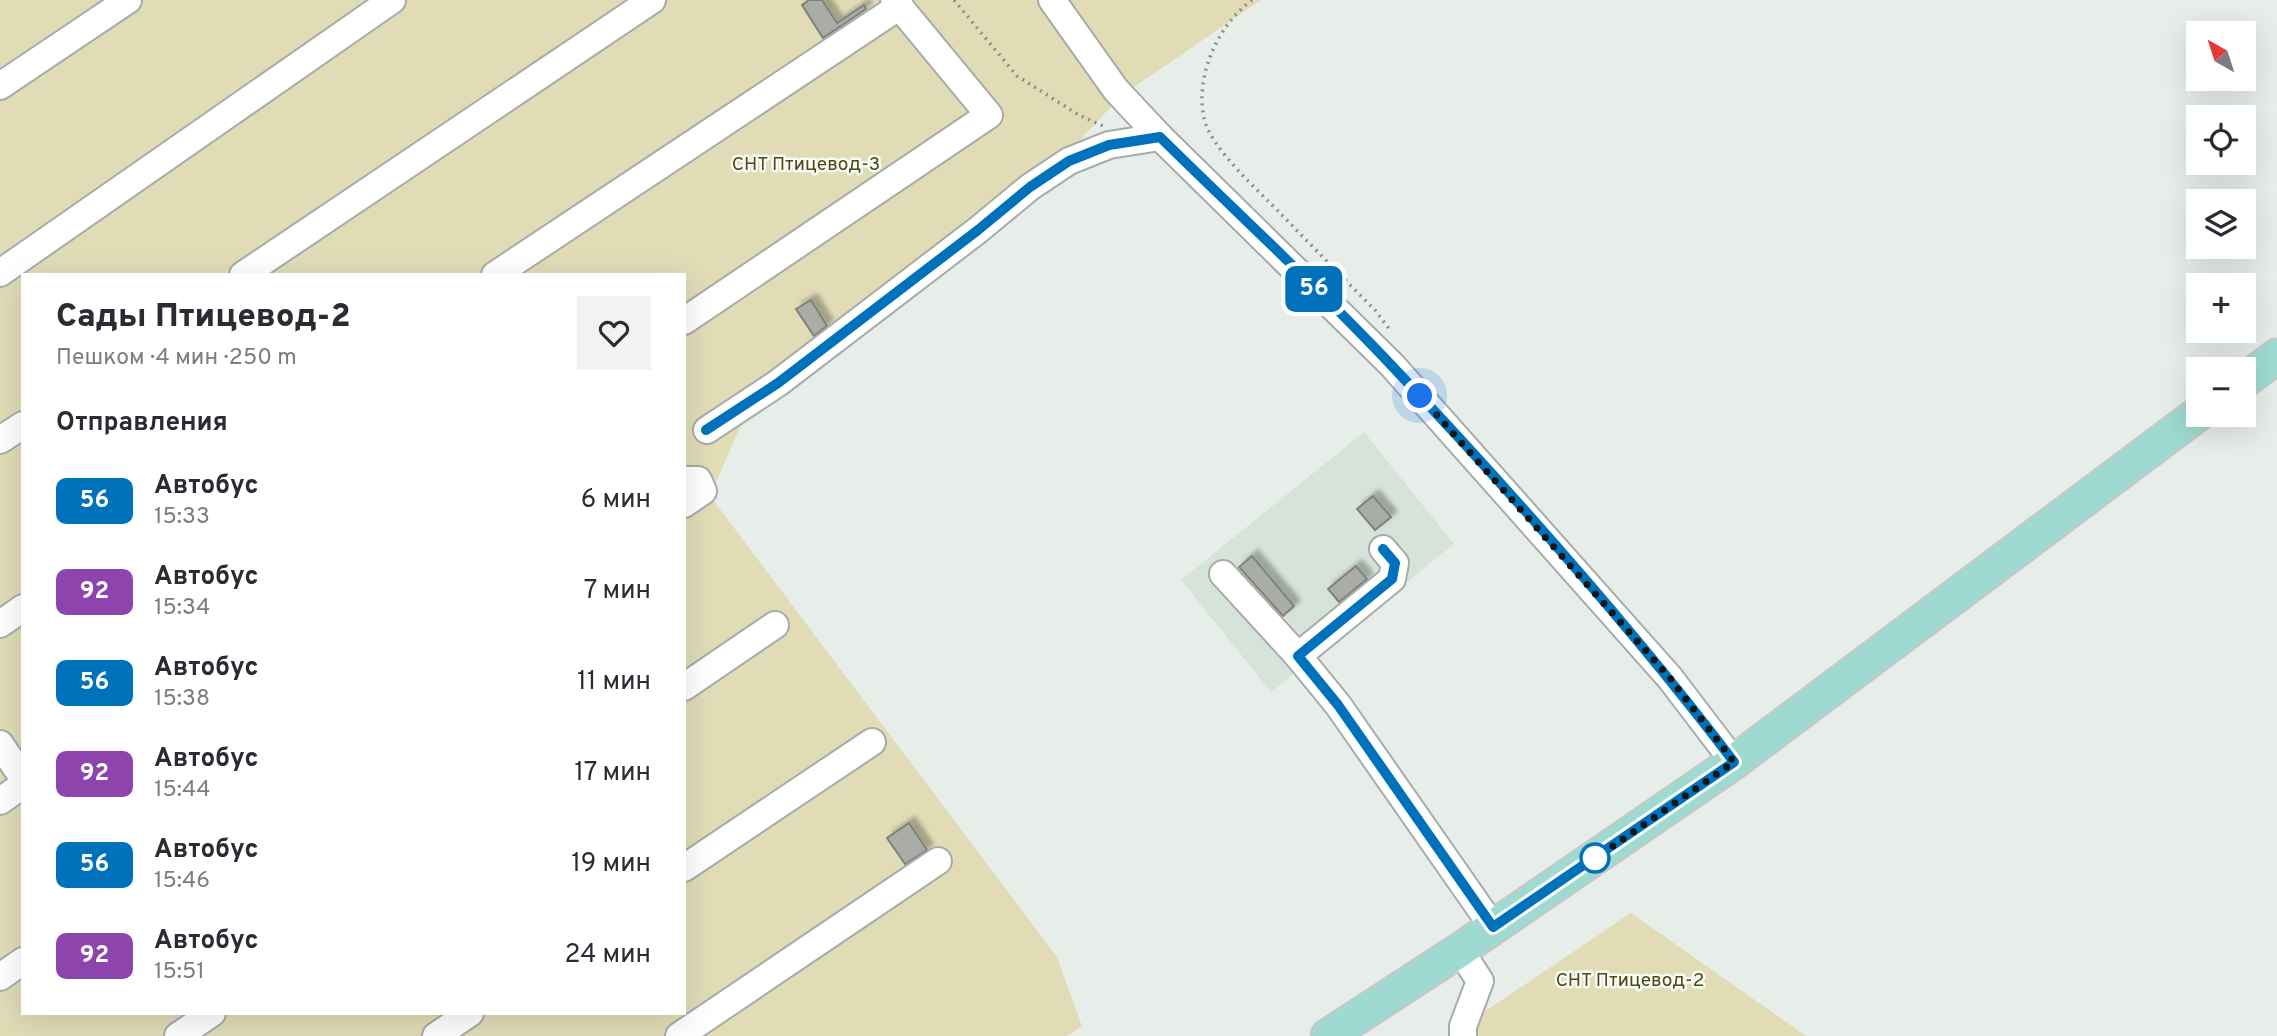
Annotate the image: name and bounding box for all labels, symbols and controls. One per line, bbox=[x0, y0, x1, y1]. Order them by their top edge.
north arrow bbox=[2186, 21, 2256, 91]
map controls bbox=[2186, 21, 2256, 427]
button: locate bbox=[2186, 105, 2256, 175]
park label: СНТ Птицевод-3 bbox=[732, 153, 880, 177]
button: layers bbox=[2186, 189, 2256, 259]
line badge: 56 bbox=[1282, 266, 1346, 312]
button: + bbox=[2186, 273, 2256, 343]
text: 56 bbox=[1299, 274, 1329, 304]
button: heart bbox=[577, 296, 651, 370]
text: Сады Птицевод-2 bbox=[56, 297, 351, 339]
text: Пешком · 4 мин · 250 m bbox=[56, 344, 297, 373]
button: − bbox=[2186, 357, 2256, 427]
your location bbox=[1402, 378, 1437, 413]
text: Отправления bbox=[56, 407, 228, 440]
text: Автобус bbox=[154, 470, 259, 503]
text: 6 мин bbox=[581, 484, 651, 517]
text: 56 bbox=[80, 486, 109, 516]
text: 15:33 bbox=[154, 503, 210, 532]
text: Автобус bbox=[154, 561, 259, 594]
text: 7 мин bbox=[584, 575, 651, 608]
text: 92 bbox=[80, 577, 109, 607]
text: 15:34 bbox=[154, 594, 210, 623]
text: Автобус bbox=[154, 652, 259, 685]
text: 11 мин bbox=[577, 666, 651, 699]
text: 56 bbox=[80, 668, 109, 698]
text: 15:38 bbox=[154, 685, 210, 714]
text: Автобус bbox=[154, 743, 259, 776]
text: 17 мин bbox=[574, 757, 651, 790]
text: 92 bbox=[80, 759, 109, 789]
text: 15:44 bbox=[154, 776, 211, 805]
text: Автобус bbox=[154, 834, 259, 867]
unlabelled marker bbox=[1580, 843, 1610, 873]
text: 19 мин bbox=[571, 848, 651, 881]
text: 56 bbox=[80, 850, 109, 880]
text: 15:46 bbox=[154, 867, 210, 896]
text: Автобус bbox=[154, 925, 259, 958]
text: 24 мин bbox=[565, 939, 651, 972]
text: 92 bbox=[80, 941, 109, 971]
text: 15:51 bbox=[154, 958, 205, 987]
park label: СНТ Птицевод-2 bbox=[1556, 969, 1704, 993]

